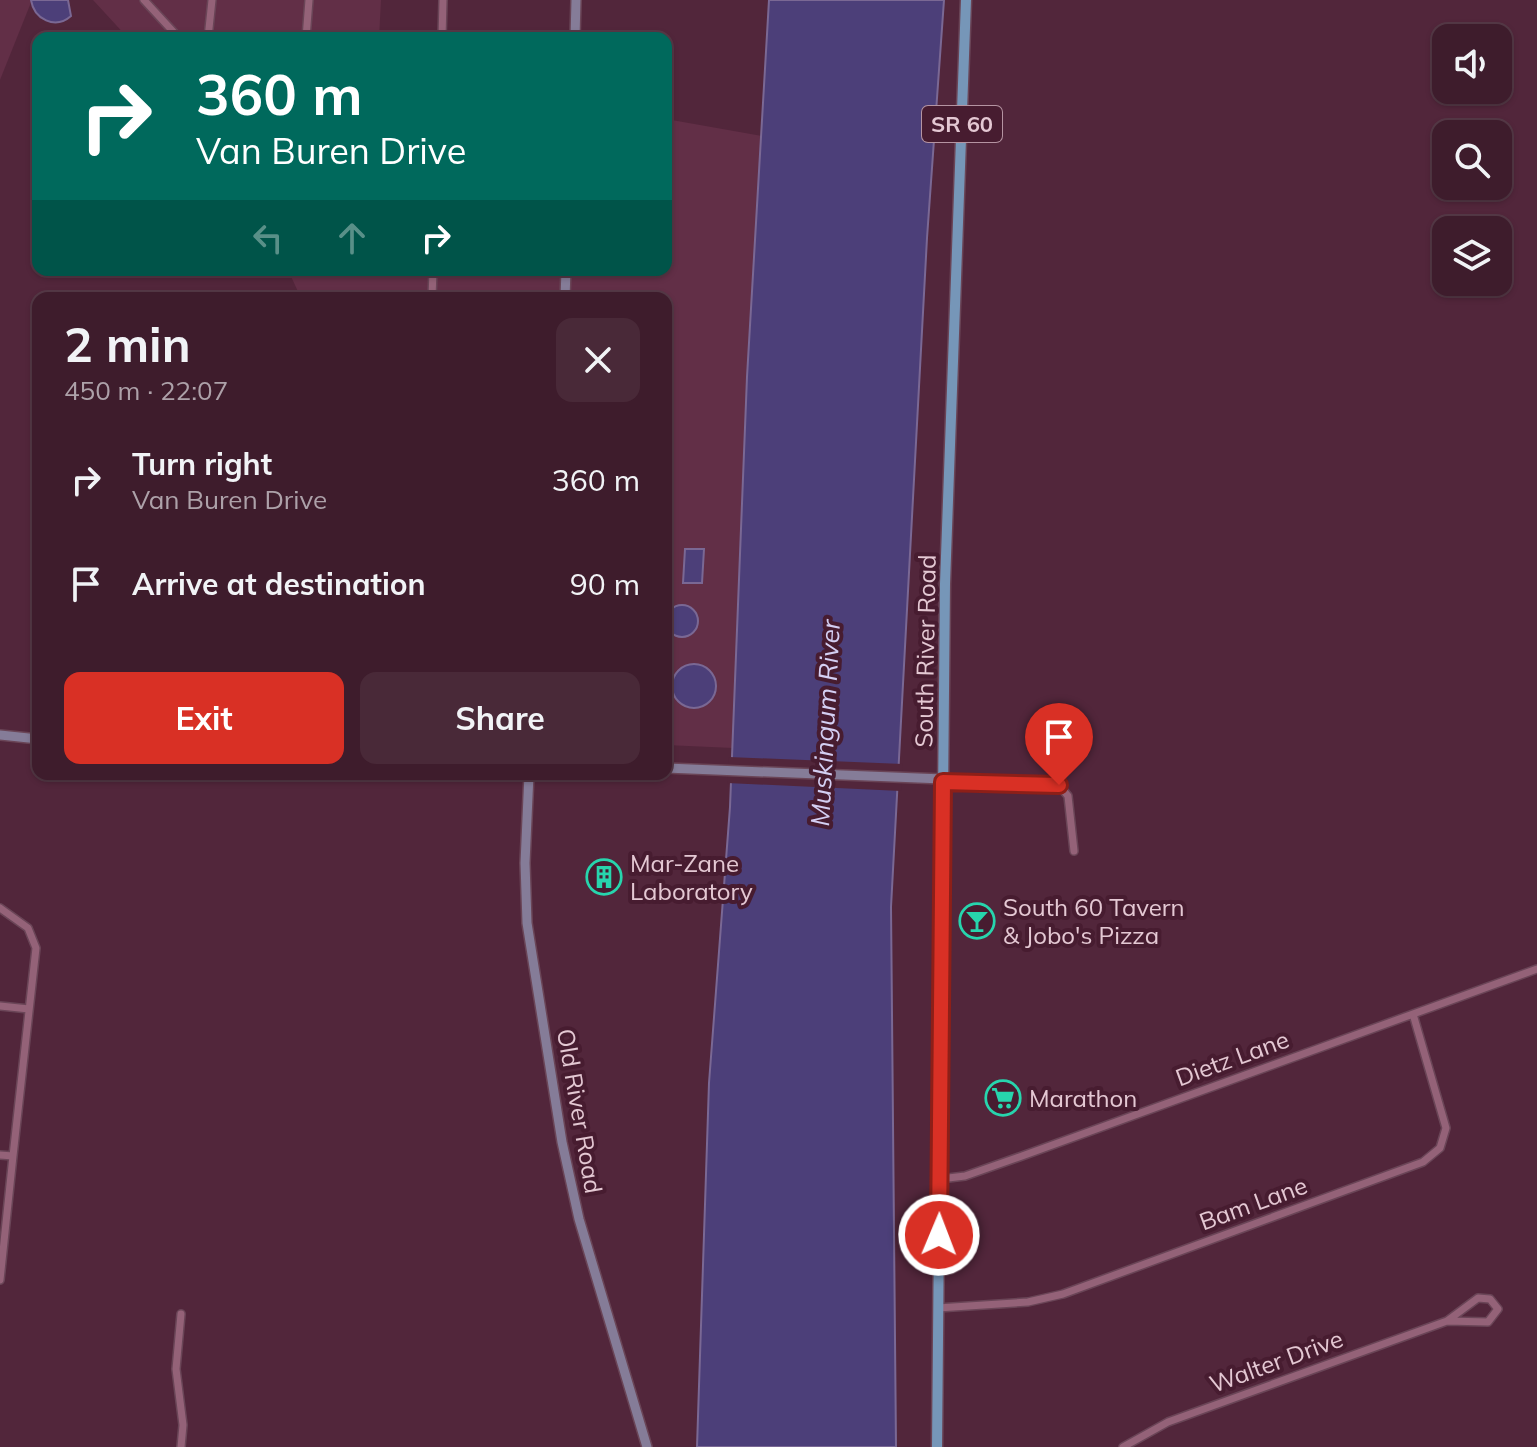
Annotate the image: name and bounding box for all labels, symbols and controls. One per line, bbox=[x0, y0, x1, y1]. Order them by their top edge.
map controls bbox=[1432, 24, 1512, 296]
button: sound bbox=[1432, 24, 1512, 104]
text: 360 m bbox=[196, 59, 363, 129]
icon: right bbox=[64, 64, 168, 168]
road number: SR 60 bbox=[922, 106, 1002, 142]
button: search bbox=[1432, 120, 1512, 200]
text: Van Buren Drive bbox=[196, 128, 466, 173]
icon: left bbox=[246, 216, 290, 260]
icon: ahead bbox=[330, 216, 374, 260]
icon: right bbox=[414, 216, 458, 260]
button: layers bbox=[1432, 216, 1512, 296]
text: 2 min bbox=[64, 314, 191, 374]
button: close bbox=[556, 318, 640, 402]
text: 450 m · 22:07 bbox=[64, 374, 228, 407]
text: Turn right bbox=[132, 445, 272, 483]
icon: right bbox=[64, 458, 108, 502]
text: 360 m bbox=[552, 461, 640, 499]
text: Van Buren Drive bbox=[132, 483, 327, 516]
street label: South River Road bbox=[908, 554, 942, 748]
icon: arrive bbox=[64, 562, 108, 606]
text: Arrive at destination bbox=[132, 565, 426, 603]
text: 90 m bbox=[570, 565, 640, 603]
water label: Muskingum River bbox=[803, 617, 847, 827]
button: Exit bbox=[64, 672, 344, 764]
button: Share bbox=[360, 672, 640, 764]
pin bbox=[1025, 703, 1093, 785]
icon: arrive bbox=[1037, 715, 1081, 759]
place label: Mar-Zane Laboratory bbox=[630, 848, 753, 906]
building icon: Mar-Zane Laboratory bbox=[585, 858, 623, 896]
place label: South 60 Tavern & Jobo's Pizza bbox=[1003, 892, 1185, 950]
bar icon: South 60 Tavern & Jobo's Pizza bbox=[958, 902, 996, 940]
street label: Dietz Lane bbox=[1171, 1024, 1293, 1092]
street label: Old River Road bbox=[551, 1026, 609, 1196]
supermarket icon: Marathon bbox=[984, 1079, 1022, 1117]
place label: Marathon bbox=[1029, 1083, 1137, 1113]
street label: Bam Lane bbox=[1195, 1170, 1311, 1236]
position arrow bbox=[897, 1193, 981, 1277]
street label: Walter Drive bbox=[1205, 1323, 1347, 1399]

